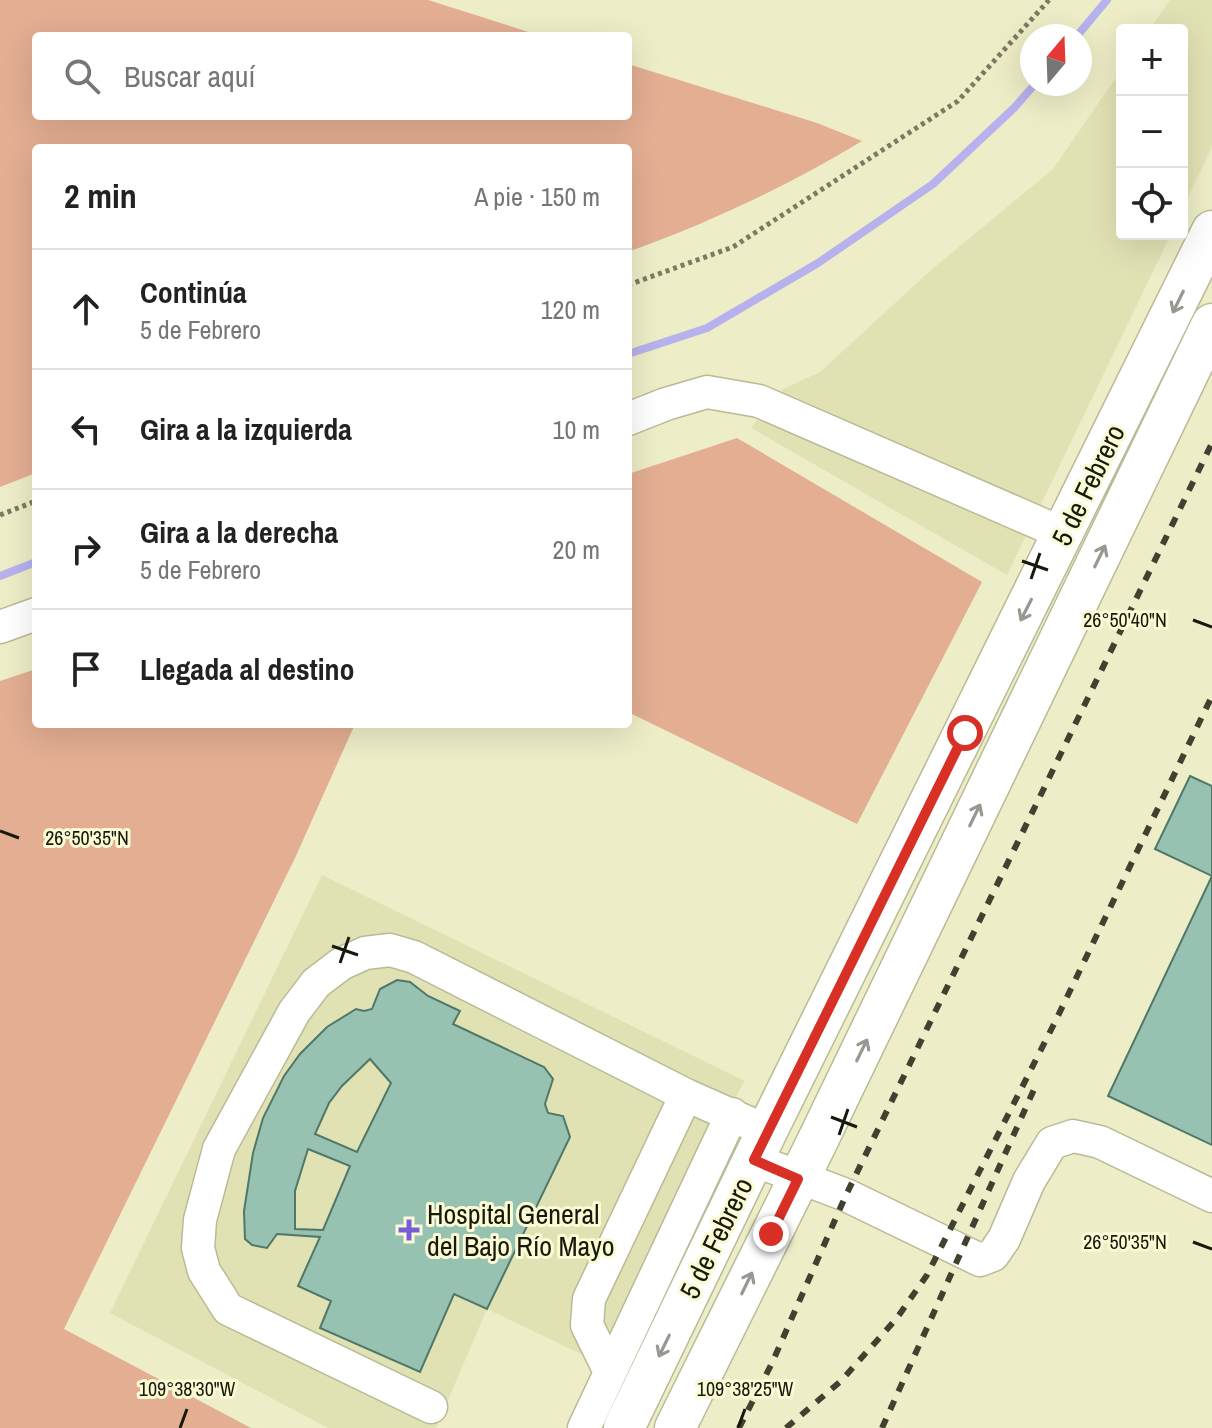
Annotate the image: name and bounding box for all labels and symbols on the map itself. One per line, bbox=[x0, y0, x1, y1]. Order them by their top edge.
north arrow bbox=[1020, 24, 1092, 96]
one-way arrow bbox=[1170, 289, 1185, 313]
street label: 5 de Febrero bbox=[1042, 418, 1134, 552]
one-way arrow bbox=[1093, 544, 1108, 568]
one-way arrow bbox=[1018, 598, 1033, 622]
text: 26°50'40"N bbox=[1083, 606, 1167, 633]
route start bbox=[947, 715, 983, 751]
one-way arrow bbox=[968, 804, 983, 828]
text: 26°50'35"N bbox=[45, 824, 129, 851]
one-way arrow bbox=[855, 1038, 870, 1062]
street label: 5 de Febrero bbox=[670, 1171, 762, 1305]
place label: Hospital General del Bajo Río Mayo bbox=[427, 1195, 615, 1265]
route end bbox=[753, 1216, 789, 1252]
marker: Hospital General del Bajo Río Mayo bbox=[398, 1219, 420, 1241]
text: 26°50'35"N bbox=[1083, 1228, 1167, 1255]
one-way arrow bbox=[740, 1271, 755, 1295]
one-way arrow bbox=[656, 1334, 671, 1358]
text: 109°38'30"W bbox=[139, 1375, 236, 1402]
text: 109°38'25"W bbox=[697, 1375, 794, 1402]

